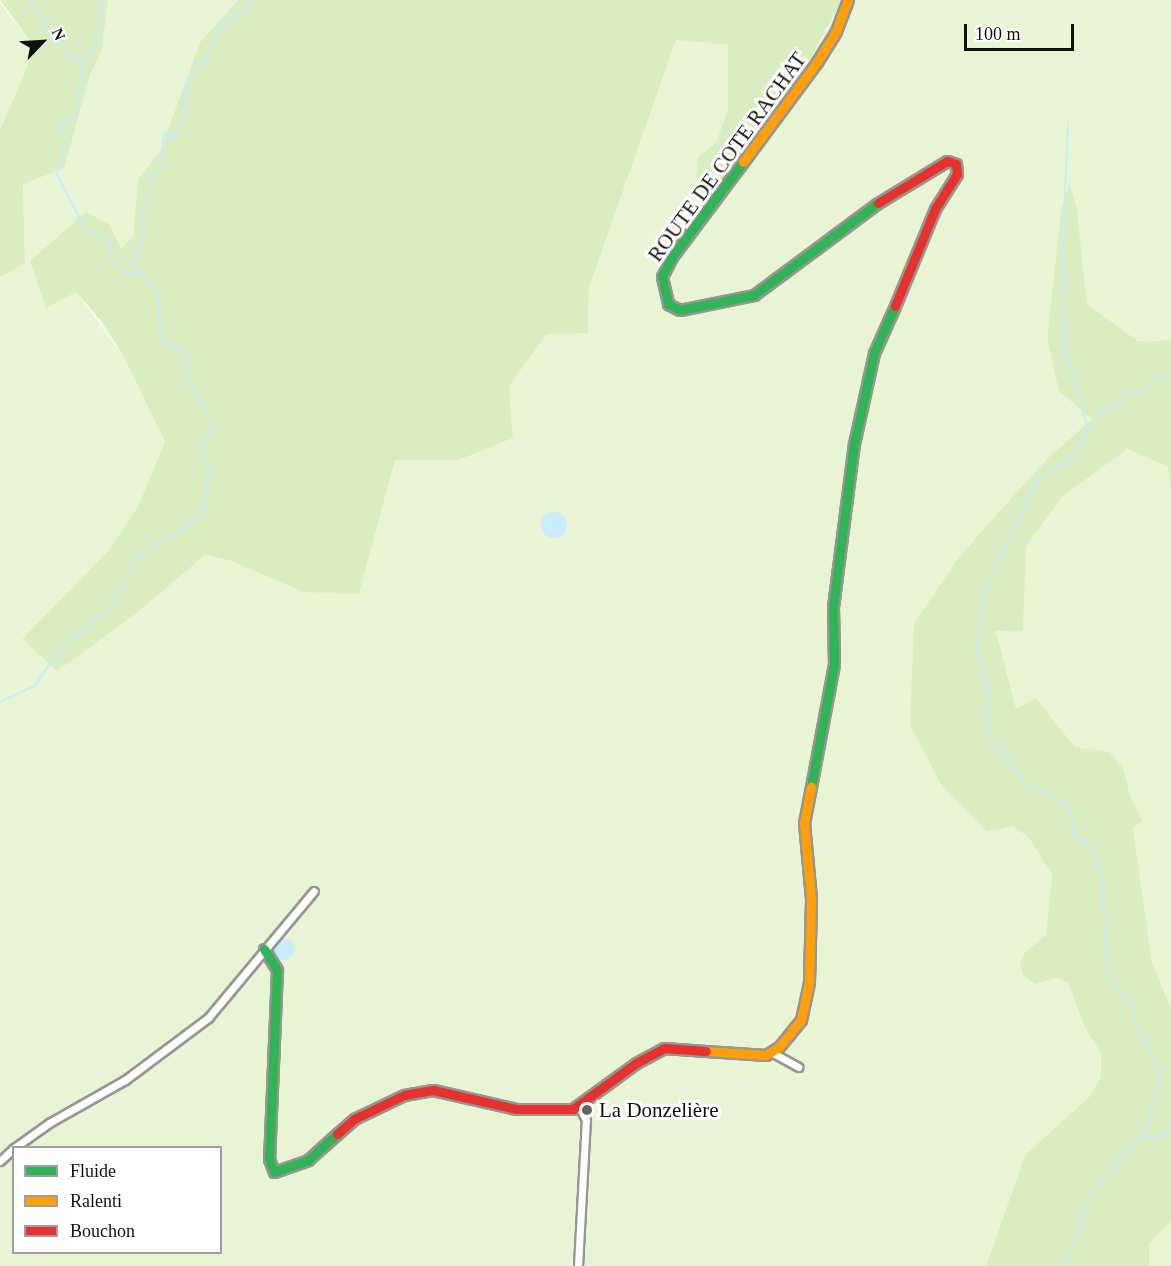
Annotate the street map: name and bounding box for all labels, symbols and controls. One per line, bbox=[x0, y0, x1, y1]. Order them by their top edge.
north arrow bbox=[12, 12, 72, 72]
scale bar bbox=[967, 12, 1076, 50]
text: 100 m bbox=[975, 24, 1021, 44]
text: N bbox=[49, 25, 69, 43]
street label: ROUTE DE COTE RACHAT bbox=[643, 47, 811, 267]
place label: La Donzelière bbox=[599, 1097, 719, 1123]
marker: La Donzelière bbox=[580, 1103, 594, 1117]
legend bbox=[12, 1146, 222, 1254]
text: Fluide bbox=[70, 1161, 116, 1181]
text: Ralenti bbox=[70, 1191, 122, 1211]
text: Bouchon bbox=[70, 1221, 135, 1241]

